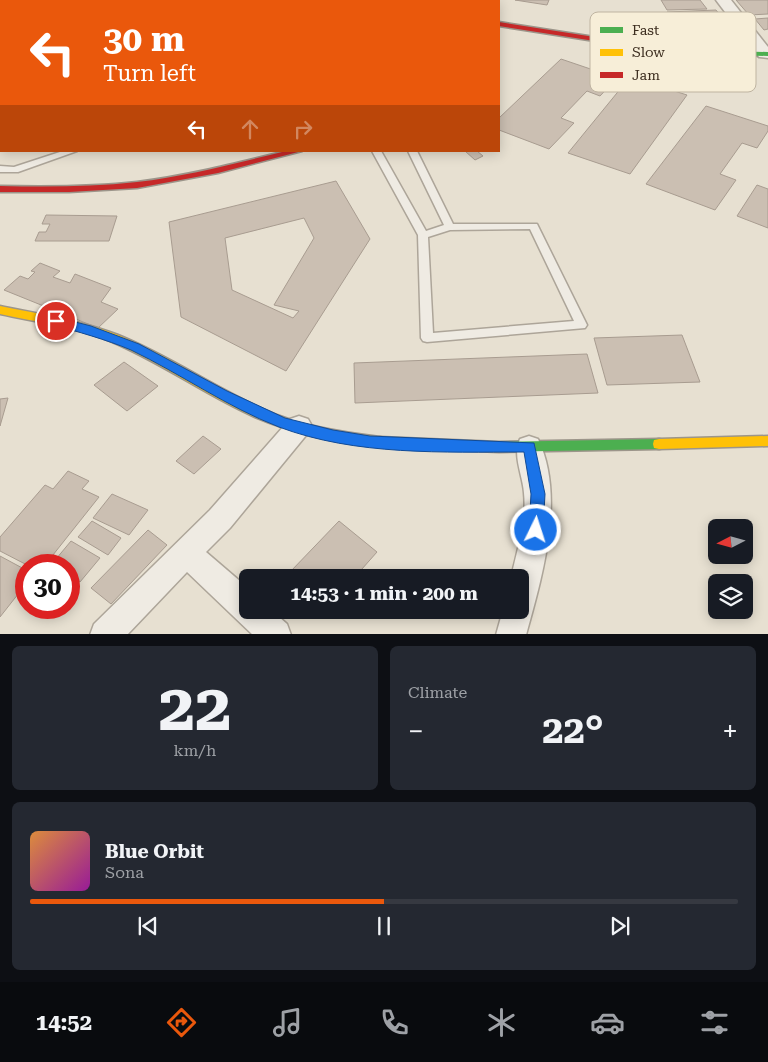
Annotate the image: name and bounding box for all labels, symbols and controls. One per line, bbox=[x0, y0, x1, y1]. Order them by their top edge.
legend bbox=[590, 12, 756, 92]
text: 30 m bbox=[103, 19, 185, 60]
icon: left bbox=[20, 20, 85, 85]
text: Fast bbox=[632, 22, 659, 38]
text: Slow bbox=[632, 44, 665, 60]
text: Turn left bbox=[103, 61, 196, 86]
text: Jam bbox=[632, 67, 660, 83]
icon: left bbox=[183, 115, 211, 143]
icon: ahead bbox=[236, 115, 264, 143]
icon: right bbox=[289, 115, 317, 143]
pin bbox=[35, 300, 77, 342]
icon: arrive bbox=[42, 307, 70, 335]
position arrow bbox=[509, 503, 561, 555]
north arrow bbox=[708, 519, 752, 564]
map controls bbox=[708, 519, 753, 619]
speed limit sign: 30 bbox=[15, 554, 80, 619]
button: layers bbox=[708, 574, 753, 619]
text: 14:53 · 1 min · 200 m bbox=[290, 582, 478, 605]
text: 22 bbox=[159, 670, 231, 746]
text: Climate bbox=[408, 683, 467, 702]
text: 22° bbox=[542, 708, 604, 752]
text: − bbox=[408, 715, 424, 748]
text: + bbox=[722, 715, 738, 748]
text: km/h bbox=[174, 741, 216, 760]
text: Blue Orbit bbox=[105, 840, 204, 863]
text: Sona bbox=[105, 863, 144, 882]
icon: previous bbox=[134, 912, 162, 940]
icon: pause bbox=[370, 912, 398, 940]
icon: next bbox=[606, 912, 634, 940]
icon: directions bbox=[164, 1005, 199, 1040]
icon: music bbox=[270, 1005, 305, 1040]
icon: phone bbox=[377, 1005, 412, 1040]
icon: climate bbox=[484, 1005, 519, 1040]
icon: car bbox=[590, 1005, 625, 1040]
icon: filters bbox=[697, 1005, 732, 1040]
text: 14:52 bbox=[36, 1010, 92, 1035]

